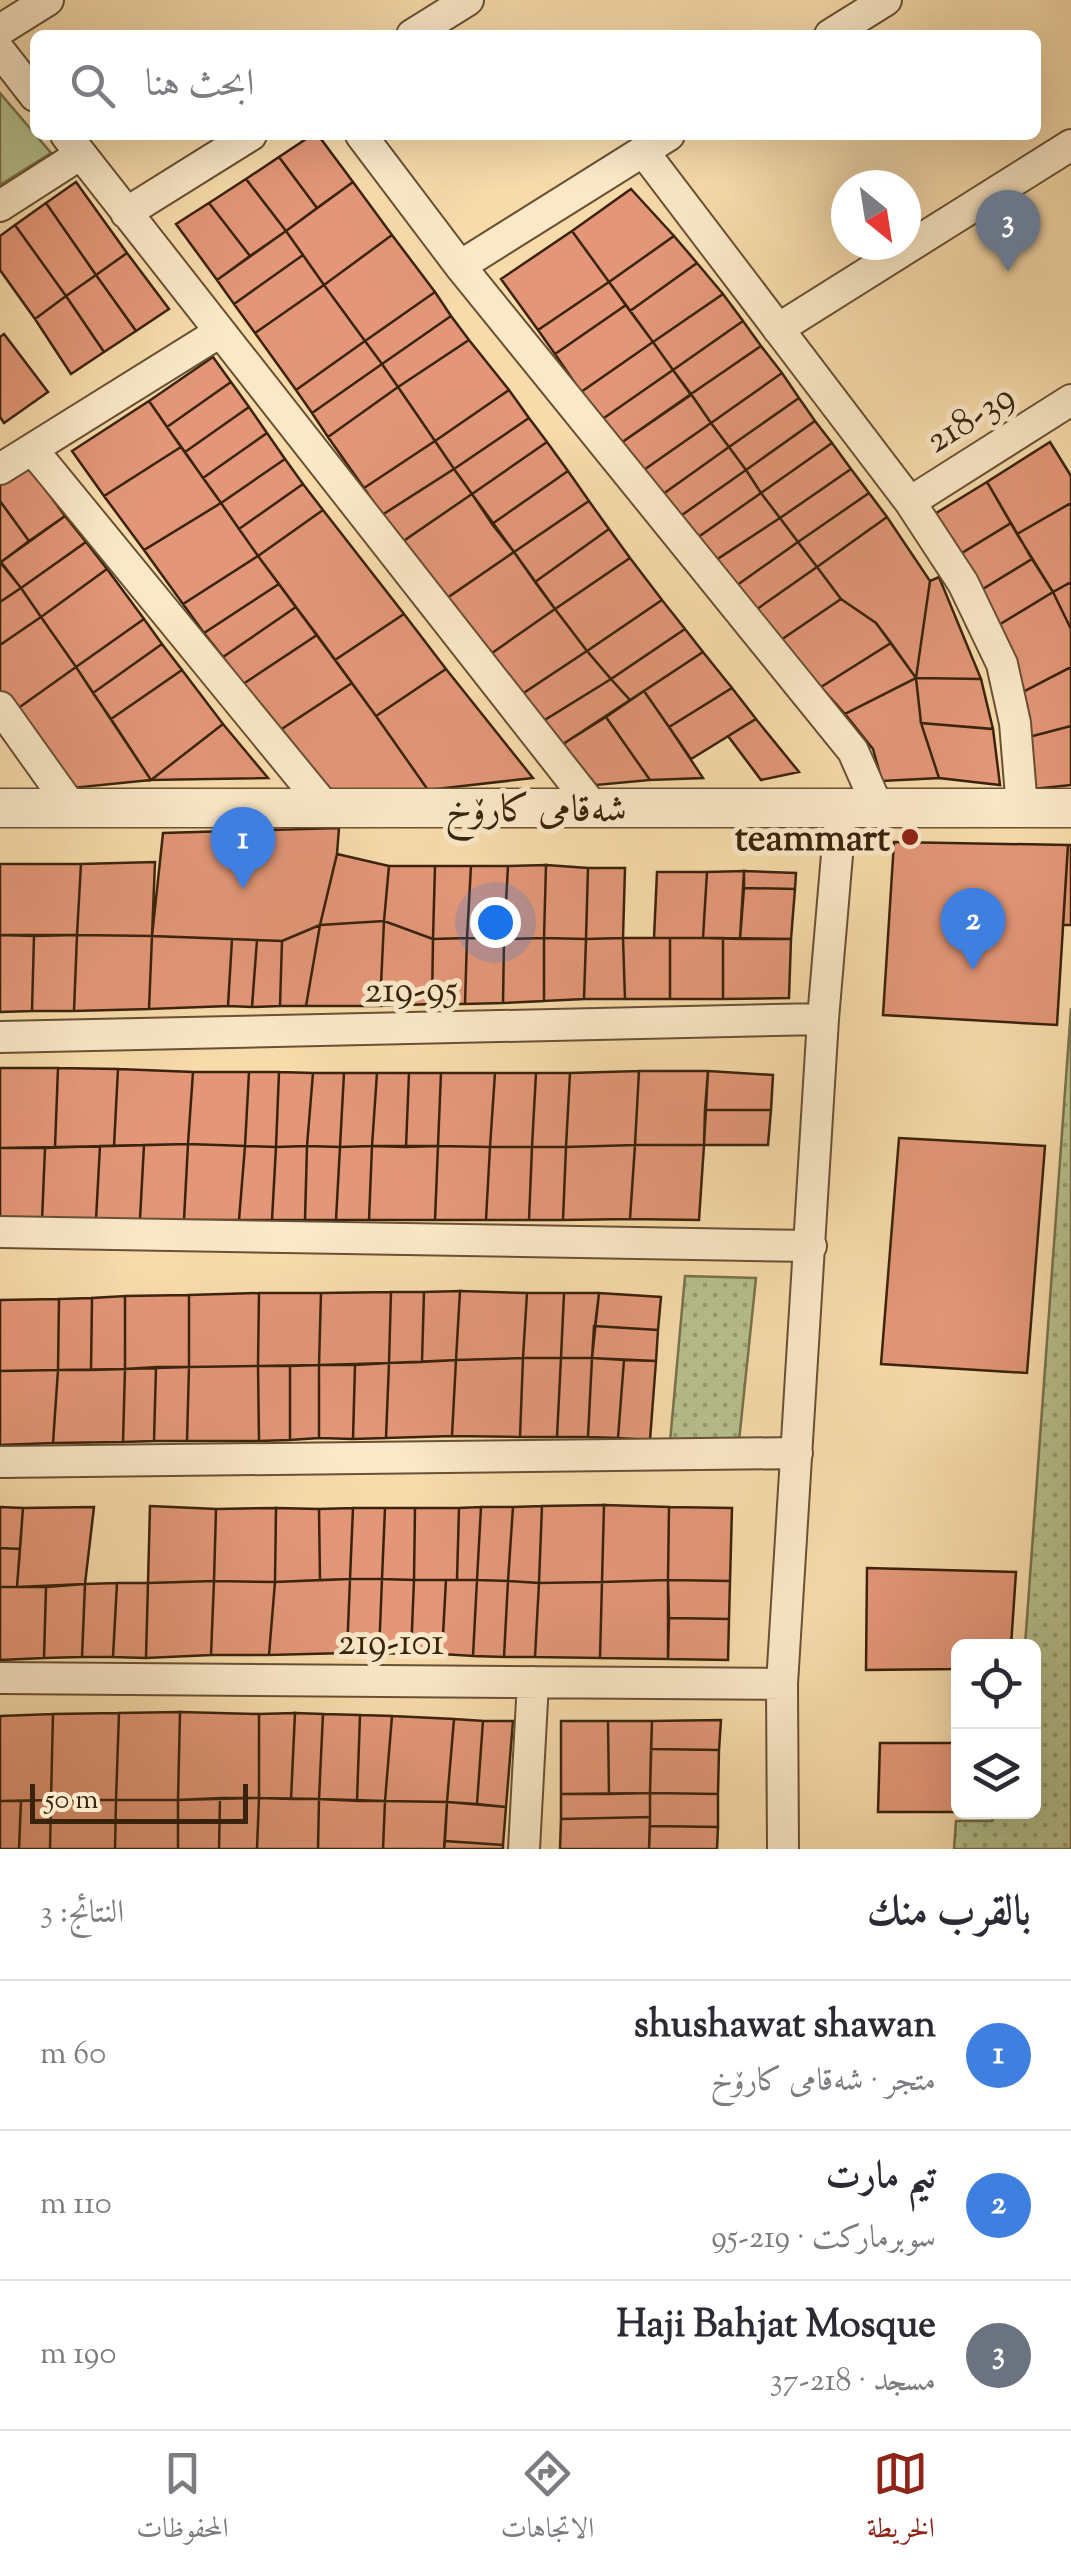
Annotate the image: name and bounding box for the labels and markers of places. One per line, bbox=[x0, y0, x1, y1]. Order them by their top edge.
pin: 3 bbox=[976, 190, 1040, 272]
pin: 1 bbox=[210, 806, 276, 889]
place label: teammart bbox=[735, 814, 890, 868]
marker: teammart bbox=[899, 826, 921, 848]
pin: 2 bbox=[940, 888, 1006, 970]

